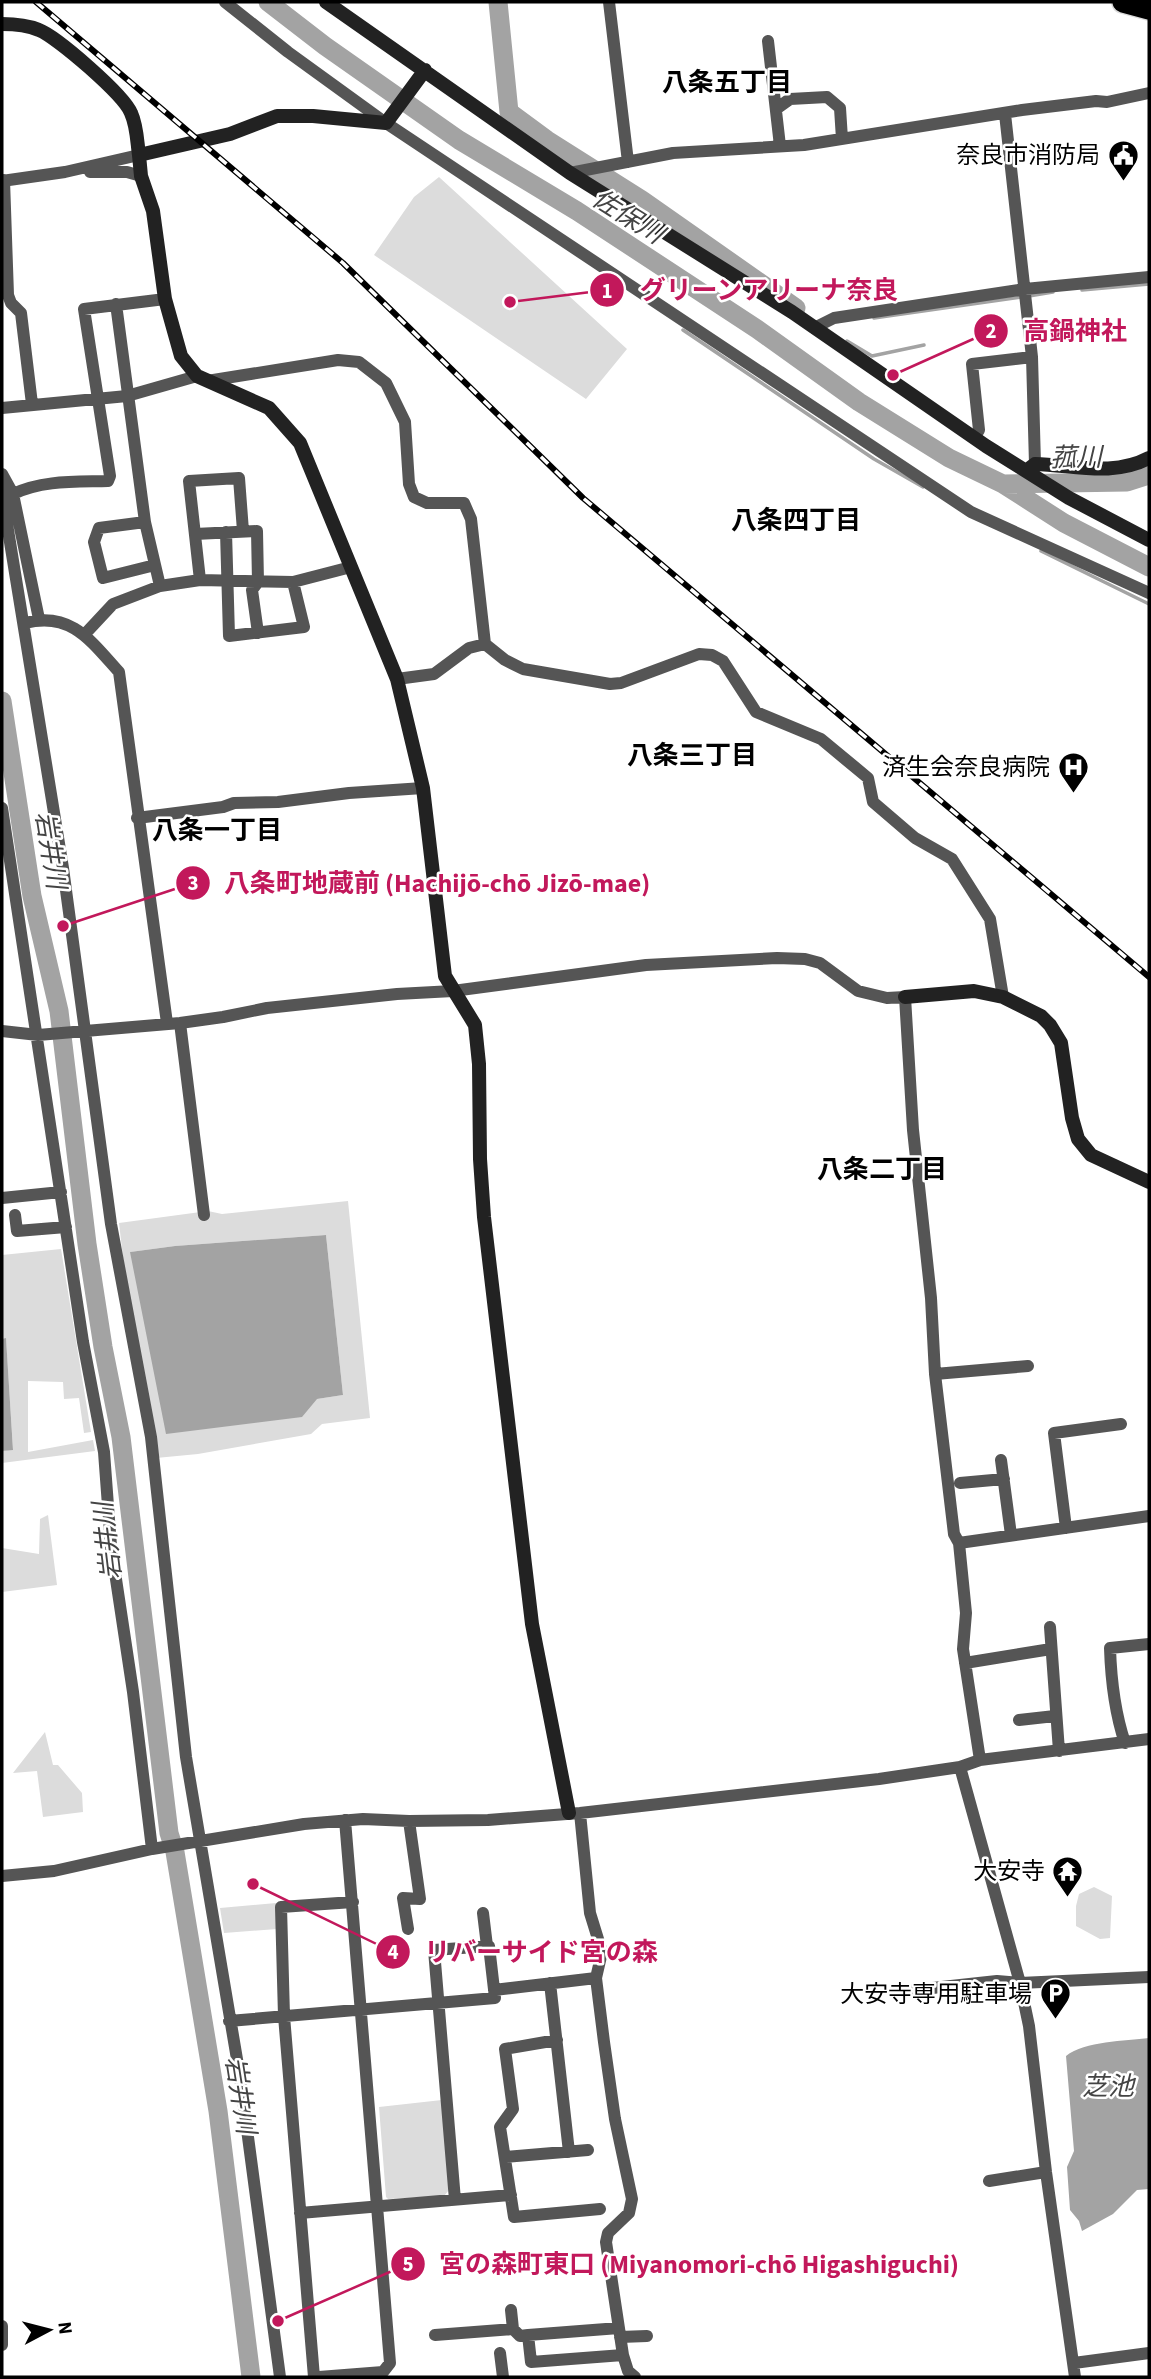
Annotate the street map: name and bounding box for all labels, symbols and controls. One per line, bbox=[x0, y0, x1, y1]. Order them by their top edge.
district label: 八条五丁目 bbox=[662, 64, 792, 101]
place label: 奈良市消防局 bbox=[956, 138, 1100, 173]
public building icon: 奈良市消防局 bbox=[1106, 138, 1140, 182]
water label: 佐保川 bbox=[585, 180, 673, 254]
callout: グリーンアリーナ奈良 bbox=[590, 267, 913, 314]
text: グリーンアリーナ奈良 bbox=[640, 272, 898, 309]
text: 1 bbox=[601, 276, 613, 306]
callout: 高鍋神社 bbox=[974, 308, 1141, 355]
text: 高鍋神社 bbox=[1023, 313, 1127, 350]
text: 2 bbox=[985, 316, 997, 346]
water label: 菰川 bbox=[1050, 438, 1105, 476]
district label: 八条四丁目 bbox=[731, 502, 861, 539]
district label: 八条三丁目 bbox=[627, 737, 757, 774]
place label: 済生会奈良病院 bbox=[882, 750, 1050, 785]
hospital icon: 済生会奈良病院 bbox=[1056, 750, 1090, 794]
water label: 岩井川 bbox=[26, 809, 75, 894]
district label: 八条一丁目 bbox=[152, 812, 282, 849]
callout: 八条町地蔵前 (Hachijō-chō Jizō-mae) bbox=[175, 859, 664, 906]
text: 八条町地蔵前 (Hachijō-chō Jizō-mae) bbox=[224, 865, 650, 902]
text: 3 bbox=[187, 868, 199, 898]
district label: 八条二丁目 bbox=[817, 1151, 947, 1188]
water label: 岩井川 bbox=[84, 1497, 131, 1582]
place label: 大安寺 bbox=[973, 1854, 1045, 1889]
temple icon: 大安寺 bbox=[1051, 1854, 1085, 1898]
callout: リバーサイド宮の森 bbox=[375, 1928, 672, 1975]
text: リバーサイド宮の森 bbox=[424, 1934, 658, 1971]
text: 4 bbox=[387, 1937, 399, 1967]
place label: 大安寺専用駐車場 bbox=[840, 1977, 1032, 2012]
parking icon: 大安寺専用駐車場 bbox=[1038, 1977, 1072, 2021]
water label: 岩井川 bbox=[216, 2054, 265, 2139]
water label: 芝池 bbox=[1082, 2068, 1137, 2105]
callout: 宮の森町東口 (Miyanomori-chō Higashiguchi) bbox=[390, 2240, 973, 2287]
text: 宮の森町東口 (Miyanomori-chō Higashiguchi) bbox=[439, 2246, 959, 2283]
text: 5 bbox=[402, 2249, 414, 2279]
north arrow bbox=[14, 2295, 84, 2365]
text: N bbox=[50, 2320, 79, 2336]

